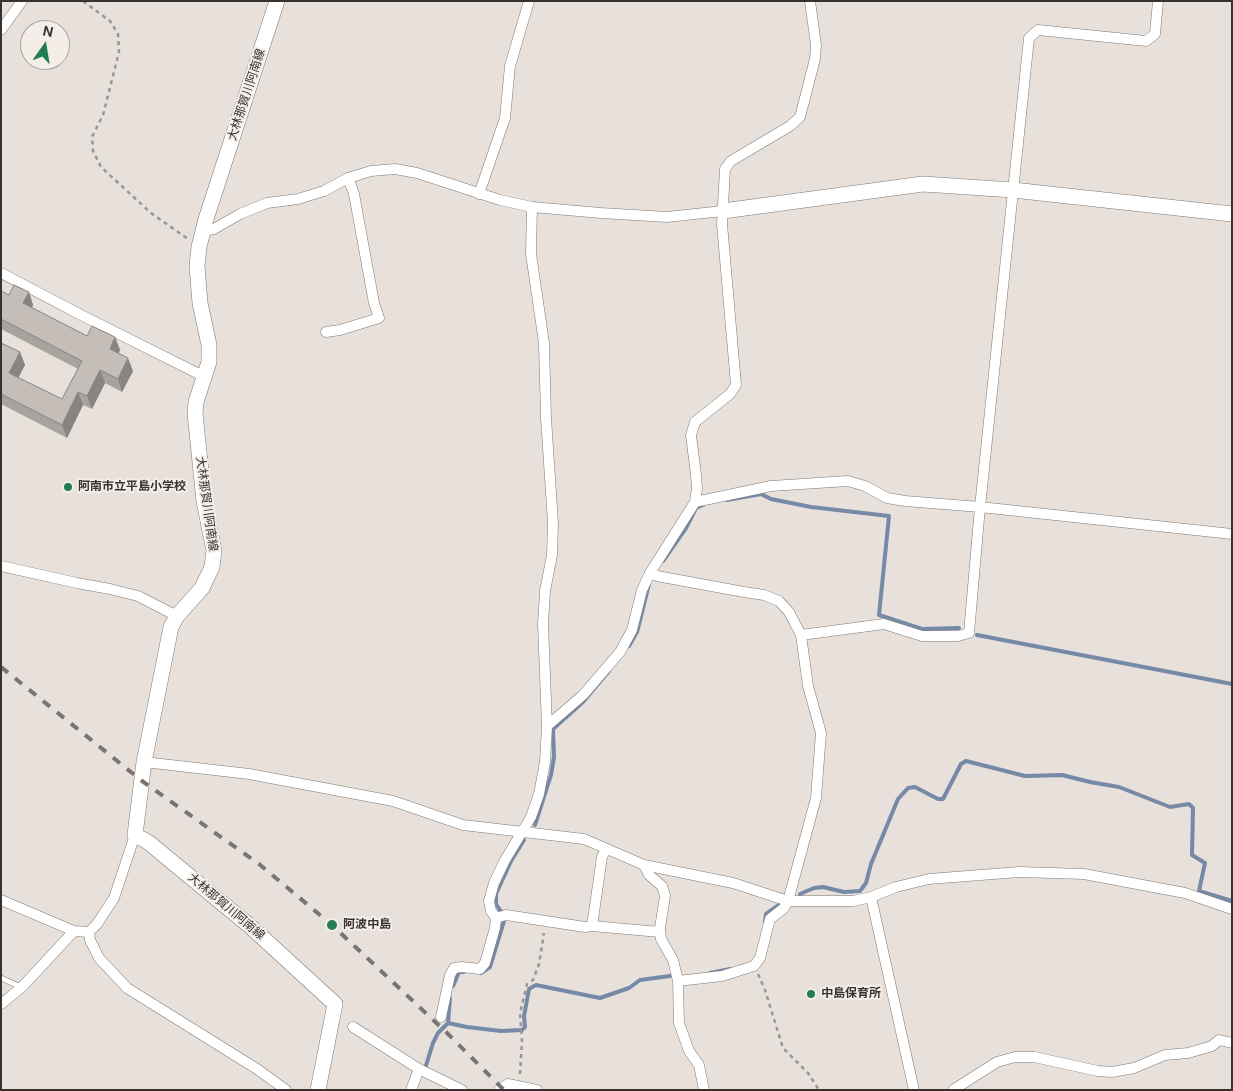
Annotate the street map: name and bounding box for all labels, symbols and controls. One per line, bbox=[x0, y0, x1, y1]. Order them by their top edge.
north arrow bbox=[20, 20, 70, 70]
text: N bbox=[41, 21, 55, 41]
street label: 大林那賀川阿南線 bbox=[225, 47, 269, 143]
street label: 大林那賀川阿南線 bbox=[192, 455, 220, 553]
place label: 阿南市立平島小学校 bbox=[78, 480, 186, 494]
marker: 阿南市立平島小学校 bbox=[62, 481, 74, 493]
street label: 大林那賀川阿南線 bbox=[185, 871, 267, 943]
marker: 阿波中島 bbox=[325, 918, 339, 932]
place label: 阿波中島 bbox=[343, 918, 391, 932]
place label: 中島保育所 bbox=[821, 987, 881, 1001]
marker: 中島保育所 bbox=[805, 988, 817, 1000]

